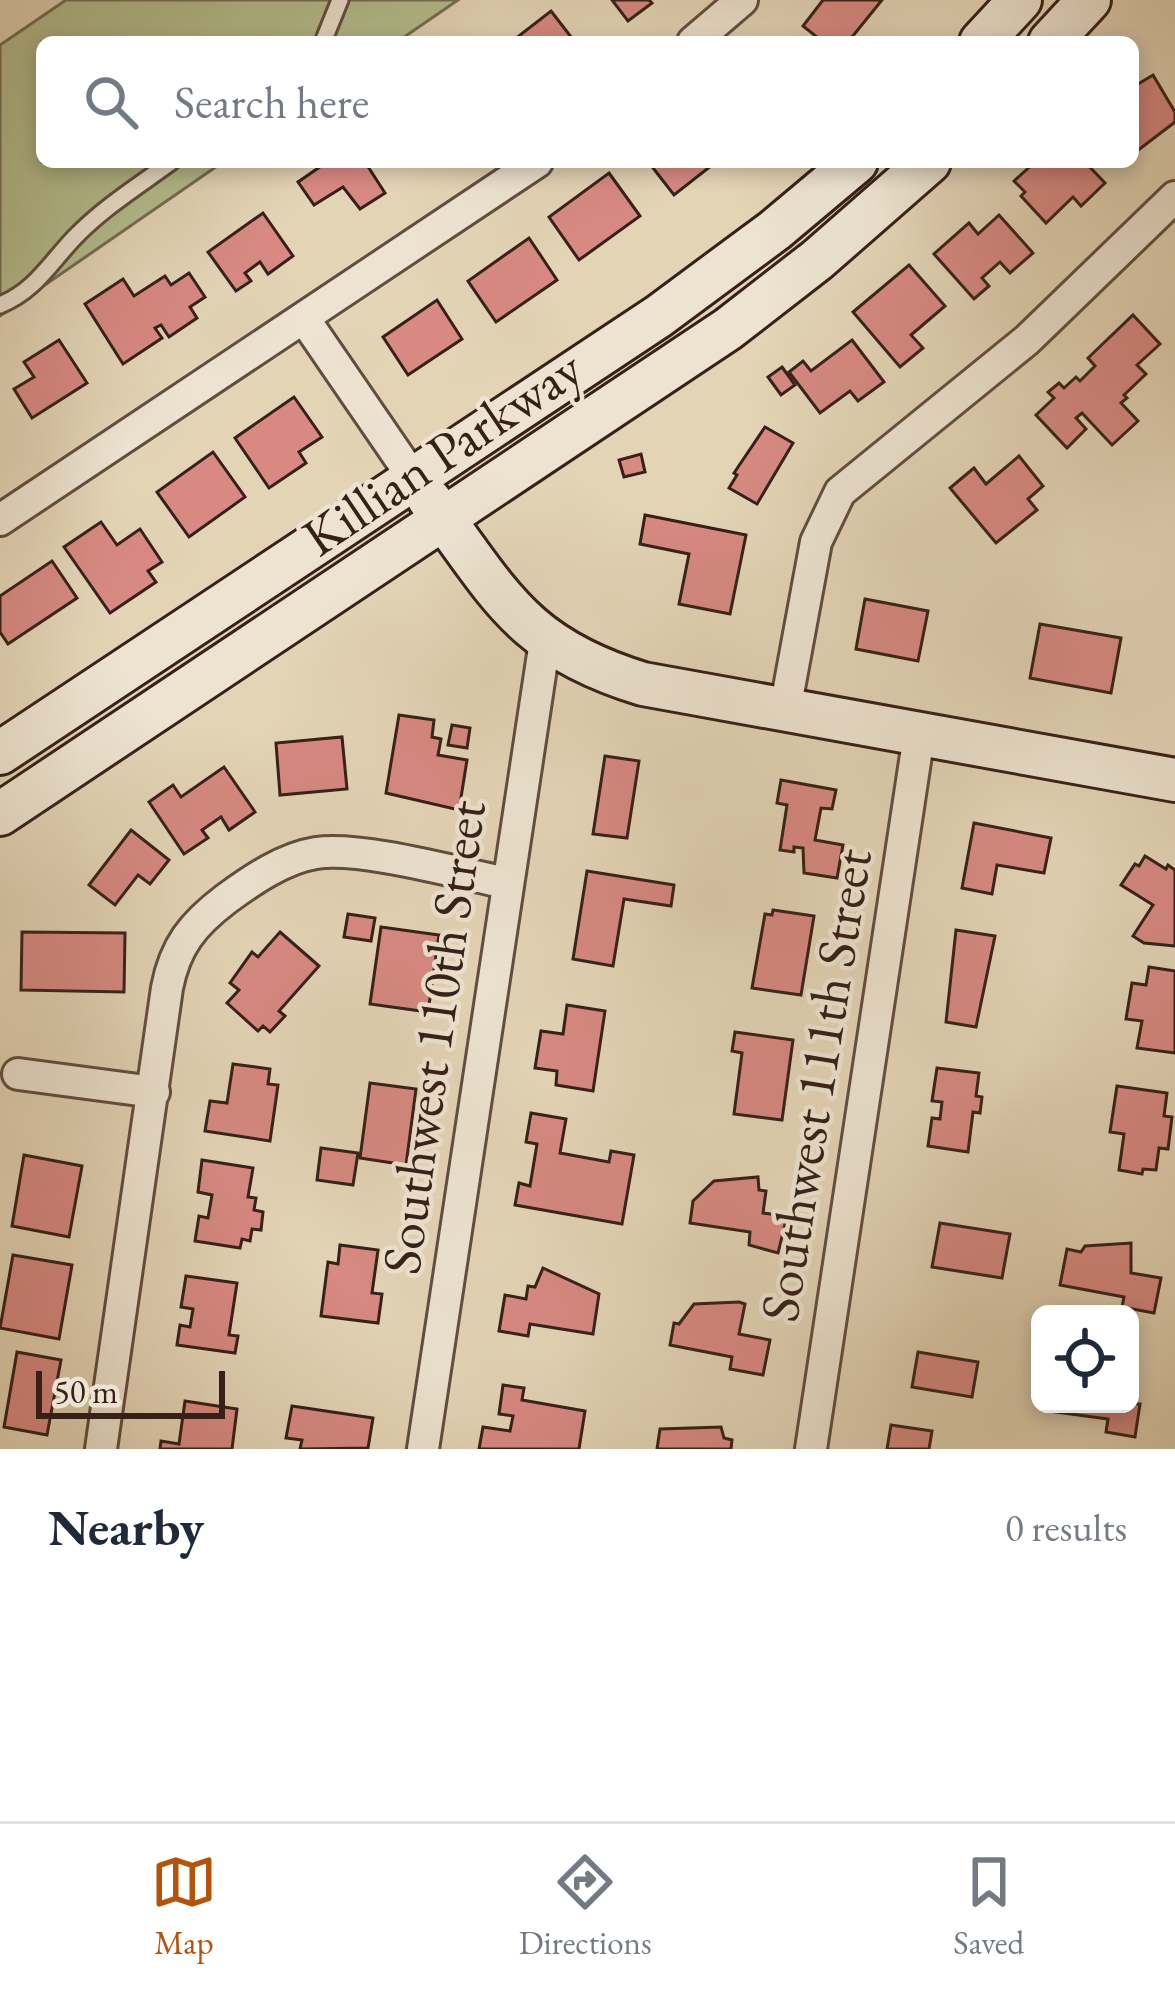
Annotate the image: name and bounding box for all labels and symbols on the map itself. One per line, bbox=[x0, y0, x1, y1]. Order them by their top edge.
street label: Killian Parkway bbox=[289, 333, 596, 571]
street label: Southwest 110th Street bbox=[365, 796, 501, 1278]
street label: Southwest 111th Street bbox=[743, 844, 887, 1326]
scale bar bbox=[36, 1365, 225, 1418]

